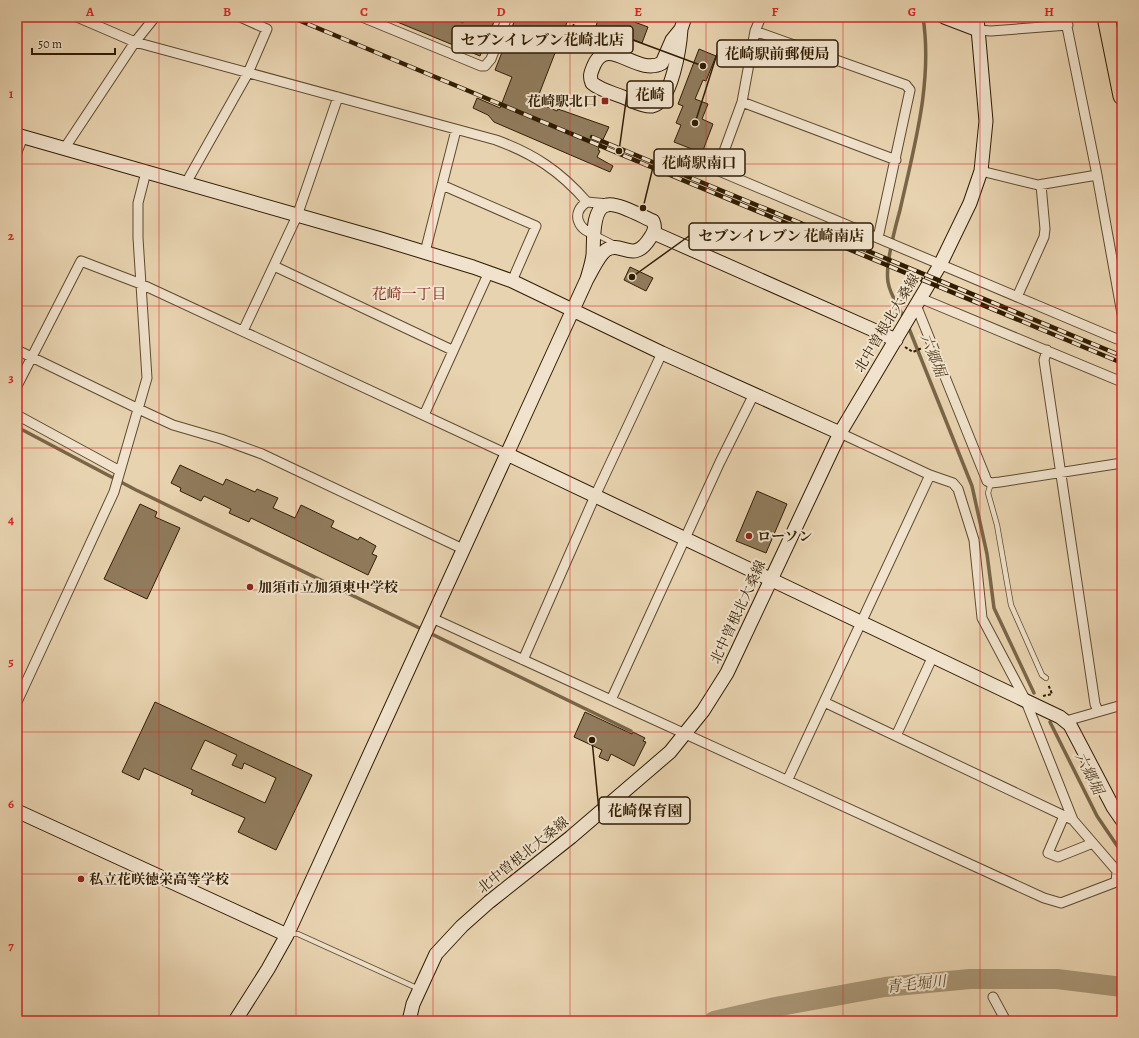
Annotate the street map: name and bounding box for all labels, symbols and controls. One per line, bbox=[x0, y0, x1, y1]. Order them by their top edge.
text: A bbox=[85, 3, 95, 20]
text: B bbox=[223, 3, 231, 20]
text: C bbox=[360, 3, 368, 20]
text: D bbox=[496, 3, 506, 20]
text: E bbox=[634, 3, 642, 20]
text: F bbox=[772, 3, 779, 20]
text: G bbox=[908, 3, 916, 20]
text: H bbox=[1044, 3, 1054, 20]
callout: セブンイレブン花崎北店 bbox=[452, 26, 633, 53]
scale bar bbox=[32, 30, 115, 56]
text: セブンイレブン花崎北店 bbox=[460, 30, 624, 50]
text: 50 m bbox=[38, 36, 62, 52]
callout: 花崎駅前郵便局 bbox=[717, 40, 838, 67]
text: 花崎駅前郵便局 bbox=[724, 44, 830, 64]
callout: 花崎 bbox=[627, 81, 673, 108]
text: 1 bbox=[9, 85, 14, 102]
text: 花崎 bbox=[635, 85, 665, 105]
place label: 花崎駅北口 bbox=[527, 92, 597, 111]
marker: 花崎駅北口 bbox=[600, 96, 610, 106]
callout: 花崎駅南口 bbox=[654, 149, 745, 176]
text: 花崎駅南口 bbox=[661, 153, 737, 173]
callout: セブンイレブン 花崎南店 bbox=[689, 223, 873, 250]
text: セブンイレブン 花崎南店 bbox=[698, 226, 864, 246]
text: 2 bbox=[8, 227, 15, 244]
street label: 北中曽根北大桑線 bbox=[850, 270, 924, 376]
district label: 花崎一丁目 bbox=[371, 284, 447, 304]
water label: 六郷堀 bbox=[915, 330, 952, 382]
text: 3 bbox=[8, 369, 14, 386]
text: 4 bbox=[8, 511, 14, 528]
place label: ローソン bbox=[757, 527, 812, 546]
marker: ローソン bbox=[744, 531, 754, 541]
street label: 北中曽根北大桑線 bbox=[706, 557, 770, 667]
place label: 加須市立加須東中学校 bbox=[258, 578, 398, 597]
marker: 加須市立加須東中学校 bbox=[245, 582, 255, 592]
text: 5 bbox=[8, 653, 14, 670]
water label: 六郷堀 bbox=[1070, 748, 1109, 800]
text: 6 bbox=[8, 795, 14, 812]
callout: 花崎保育園 bbox=[599, 797, 690, 824]
text: 花崎保育園 bbox=[607, 801, 683, 821]
street label: 北中曽根北大桑線 bbox=[474, 812, 572, 898]
place label: 私立花咲徳栄高等学校 bbox=[89, 870, 229, 889]
marker: 私立花咲徳栄高等学校 bbox=[76, 874, 86, 884]
text: 7 bbox=[8, 937, 14, 954]
water label: 青毛堀川 bbox=[885, 971, 949, 997]

